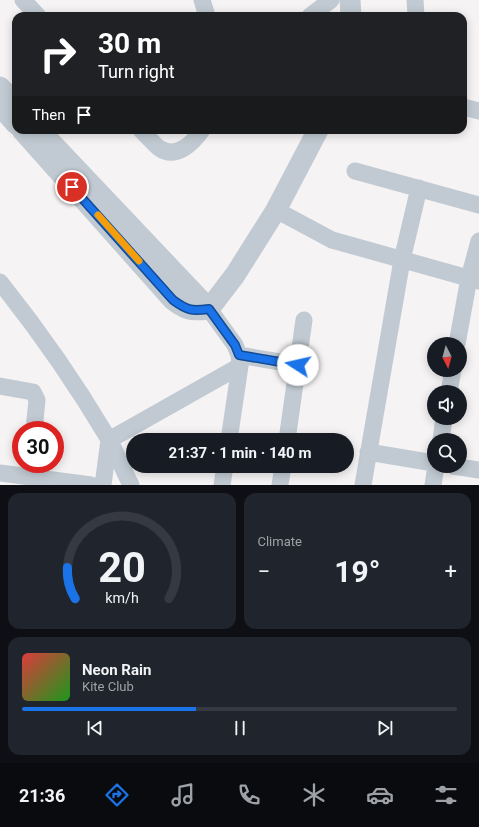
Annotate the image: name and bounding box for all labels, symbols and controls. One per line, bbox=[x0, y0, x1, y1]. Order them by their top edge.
text: 30 m bbox=[98, 27, 161, 60]
icon: right bbox=[32, 28, 84, 80]
text: Turn right bbox=[98, 61, 175, 82]
icon: arrive bbox=[73, 104, 95, 126]
text: Then bbox=[32, 106, 65, 124]
pin bbox=[55, 170, 89, 204]
icon: arrive bbox=[61, 176, 83, 198]
north arrow bbox=[427, 337, 467, 377]
map controls bbox=[427, 337, 467, 473]
position arrow bbox=[277, 344, 319, 386]
button: sound bbox=[427, 385, 467, 425]
speed limit sign: 30 bbox=[12, 421, 64, 473]
button: search bbox=[427, 433, 467, 473]
text: 21:37 · 1 min · 140 m bbox=[169, 444, 311, 462]
text: Climate bbox=[258, 534, 302, 549]
text: 20 bbox=[98, 543, 146, 592]
text: 19° bbox=[334, 554, 380, 589]
text: − bbox=[258, 559, 270, 584]
text: + bbox=[445, 559, 457, 584]
text: km/h bbox=[105, 590, 139, 606]
text: Neon Rain bbox=[82, 661, 151, 679]
text: Kite Club bbox=[82, 679, 134, 694]
icon: previous bbox=[84, 717, 106, 739]
icon: pause bbox=[229, 717, 251, 739]
icon: next bbox=[374, 717, 396, 739]
icon: directions bbox=[103, 781, 131, 809]
icon: music bbox=[169, 781, 197, 809]
icon: phone bbox=[235, 781, 263, 809]
icon: climate bbox=[300, 781, 328, 809]
icon: car bbox=[366, 781, 394, 809]
icon: filters bbox=[432, 781, 460, 809]
text: 21:36 bbox=[19, 785, 65, 806]

